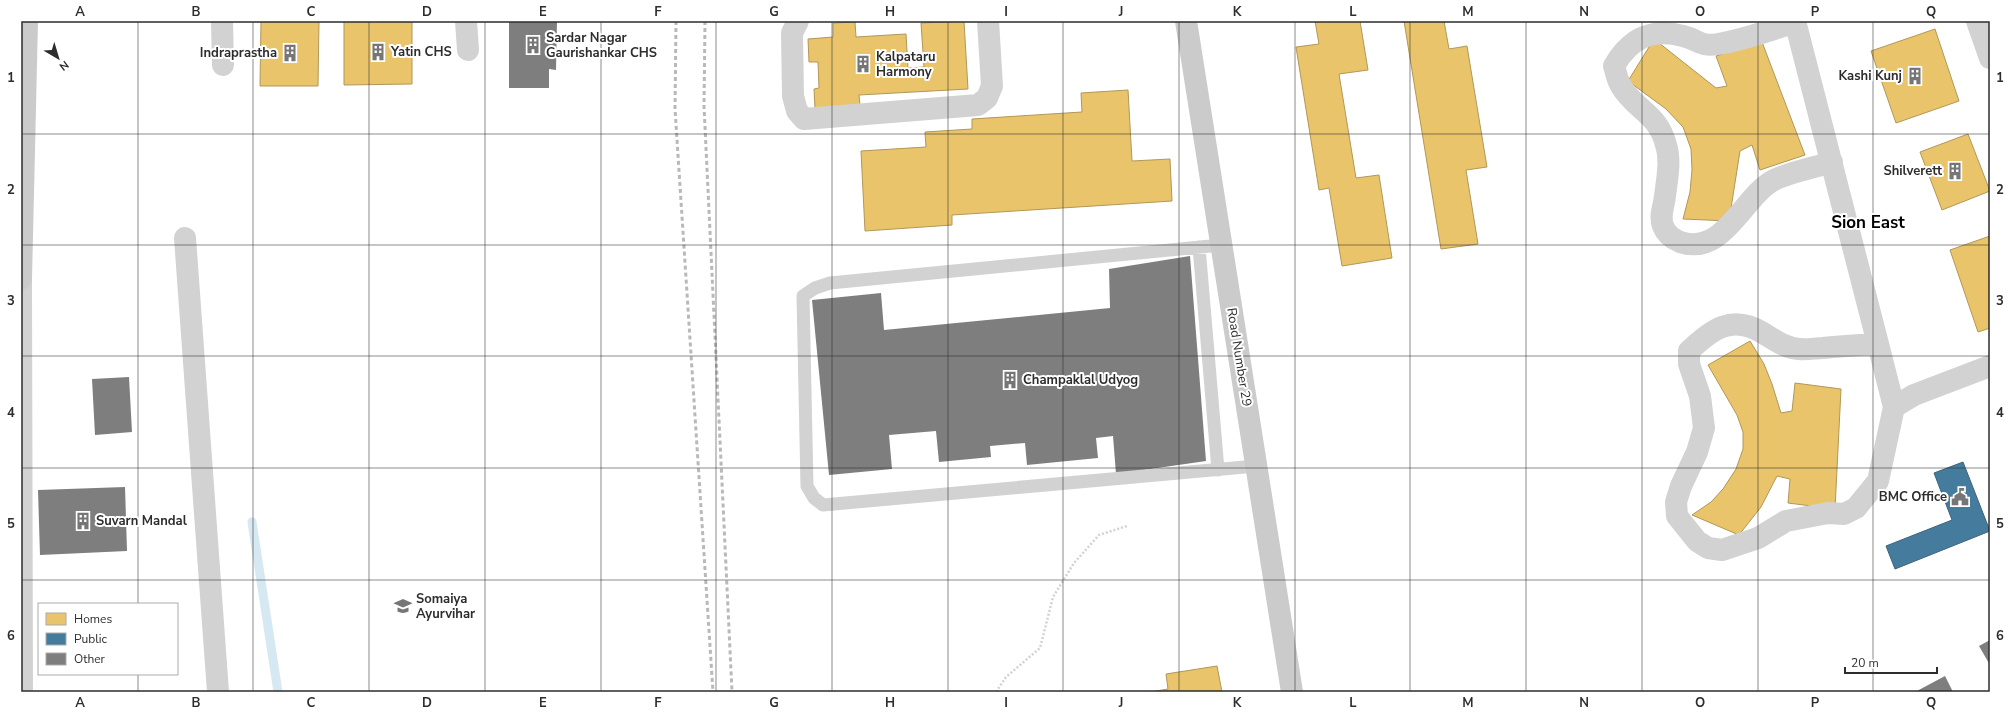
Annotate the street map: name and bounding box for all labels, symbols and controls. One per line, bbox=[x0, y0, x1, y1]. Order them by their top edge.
text: A bbox=[75, 3, 85, 21]
text: B bbox=[192, 3, 201, 21]
text: C bbox=[307, 3, 316, 21]
text: D bbox=[422, 3, 432, 21]
text: E bbox=[539, 3, 547, 21]
text: F bbox=[654, 3, 662, 21]
text: G bbox=[769, 3, 779, 21]
text: H bbox=[885, 3, 895, 21]
text: I bbox=[1004, 3, 1008, 21]
text: J bbox=[1118, 3, 1123, 21]
text: K bbox=[1233, 3, 1242, 21]
text: L bbox=[1349, 3, 1357, 21]
text: M bbox=[1462, 3, 1474, 21]
text: N bbox=[1579, 3, 1589, 21]
text: O bbox=[1695, 3, 1705, 21]
text: P bbox=[1811, 3, 1820, 21]
text: Q bbox=[1926, 3, 1936, 21]
place label: Sardar Nagar Gaurishankar CHS bbox=[546, 29, 657, 62]
building icon: Sardar Nagar Gaurishankar CHS bbox=[523, 35, 543, 55]
north arrow bbox=[38, 38, 78, 78]
building icon: Yatin CHS bbox=[368, 42, 388, 62]
building icon: Indraprastha bbox=[280, 43, 300, 63]
place label: Yatin CHS bbox=[390, 43, 452, 61]
place label: Indraprastha bbox=[200, 44, 277, 62]
place label: Kalpataru Harmony bbox=[876, 48, 936, 81]
building icon: Kalpataru Harmony bbox=[853, 54, 873, 74]
text: N bbox=[56, 57, 72, 74]
building icon: Kashi Kunj bbox=[1905, 66, 1925, 86]
place label: Kashi Kunj bbox=[1838, 67, 1902, 85]
text: 1 bbox=[7, 69, 15, 87]
text: 1 bbox=[1996, 69, 2004, 87]
building icon: Shilverett bbox=[1945, 161, 1965, 181]
place label: Shilverett bbox=[1883, 162, 1943, 180]
text: 2 bbox=[7, 181, 15, 199]
text: 2 bbox=[1996, 181, 2004, 199]
district label: Sion East bbox=[1831, 211, 1905, 234]
text: 3 bbox=[7, 292, 15, 310]
text: 3 bbox=[1996, 292, 2004, 310]
street label: Road Number 29 bbox=[1222, 306, 1256, 408]
building icon: Champaklal Udyog bbox=[1000, 370, 1020, 390]
place label: Champaklal Udyog bbox=[1023, 371, 1138, 389]
text: 4 bbox=[7, 404, 15, 422]
text: 4 bbox=[1996, 404, 2004, 422]
public building icon: BMC Office bbox=[1950, 487, 1970, 507]
place label: BMC Office bbox=[1879, 488, 1947, 506]
building icon: Suvarn Mandal bbox=[73, 511, 93, 531]
place label: Suvarn Mandal bbox=[96, 512, 188, 530]
text: 5 bbox=[7, 515, 15, 533]
text: 5 bbox=[1996, 515, 2004, 533]
place label: Somaiya Ayurvihar bbox=[416, 590, 476, 623]
school or university icon: Somaiya Ayurvihar bbox=[393, 596, 413, 616]
legend bbox=[38, 603, 178, 675]
text: Homes bbox=[74, 611, 112, 627]
text: 6 bbox=[7, 627, 15, 645]
text: 6 bbox=[1996, 627, 2004, 645]
text: Public bbox=[74, 631, 108, 647]
scale bar bbox=[1845, 649, 1937, 675]
text: Other bbox=[74, 651, 106, 667]
text: 20 m bbox=[1851, 655, 1879, 671]
text: A bbox=[75, 694, 85, 712]
text: B bbox=[192, 694, 201, 712]
text: C bbox=[307, 694, 316, 712]
text: D bbox=[422, 694, 432, 712]
text: E bbox=[539, 694, 547, 712]
text: F bbox=[654, 694, 662, 712]
text: G bbox=[769, 694, 779, 712]
text: H bbox=[885, 694, 895, 712]
text: I bbox=[1004, 694, 1008, 712]
text: J bbox=[1118, 694, 1123, 712]
text: K bbox=[1233, 694, 1242, 712]
text: L bbox=[1349, 694, 1357, 712]
text: M bbox=[1462, 694, 1474, 712]
text: N bbox=[1579, 694, 1589, 712]
text: O bbox=[1695, 694, 1705, 712]
text: P bbox=[1811, 694, 1820, 712]
text: Q bbox=[1926, 694, 1936, 712]

